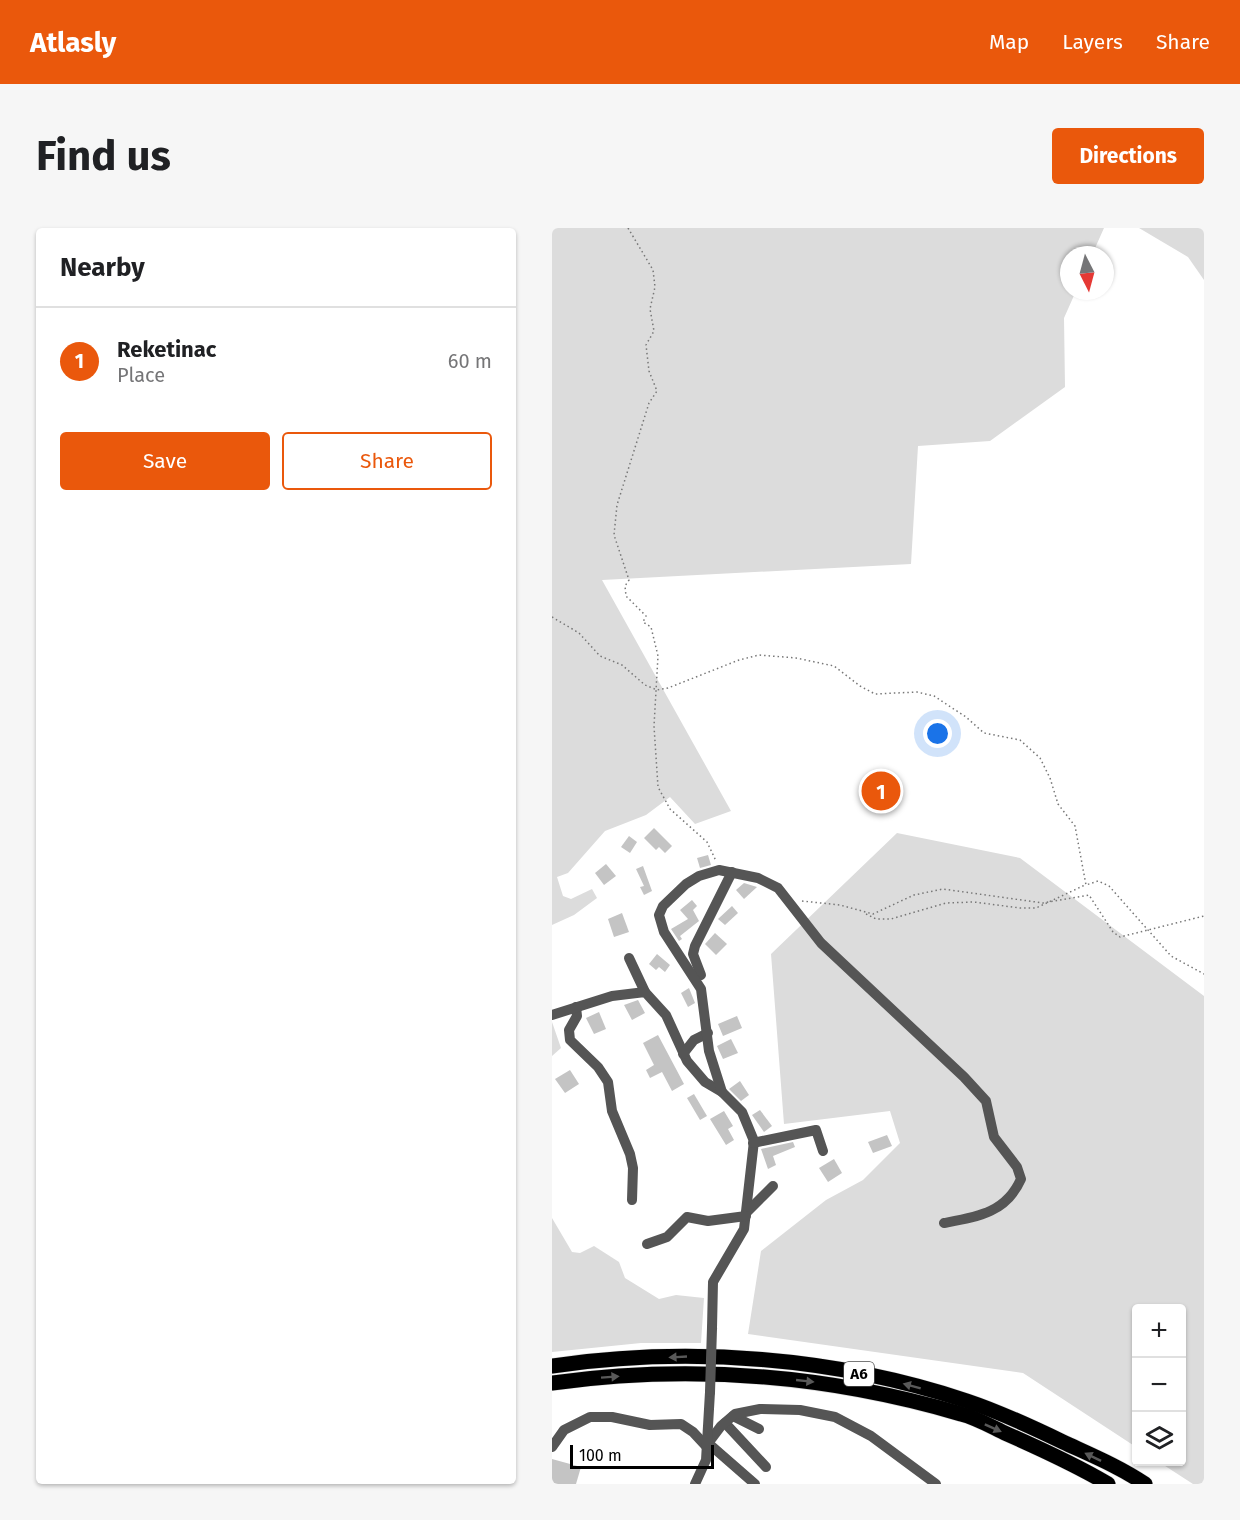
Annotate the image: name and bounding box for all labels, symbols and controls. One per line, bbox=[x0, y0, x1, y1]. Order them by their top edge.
text: Atlasly bbox=[30, 26, 116, 59]
text: Map bbox=[989, 29, 1029, 55]
text: Layers bbox=[1062, 29, 1123, 55]
text: Share bbox=[1156, 29, 1210, 55]
button: Directions bbox=[1052, 128, 1204, 184]
text: Find us bbox=[36, 131, 171, 181]
north arrow bbox=[1060, 246, 1114, 300]
text: Nearby bbox=[60, 252, 145, 283]
text: Reketinac bbox=[117, 336, 216, 363]
text: 1 bbox=[75, 349, 84, 373]
text: 60 m bbox=[448, 349, 492, 373]
text: Place bbox=[117, 363, 165, 387]
button: Save bbox=[60, 432, 270, 490]
button: Share bbox=[282, 432, 492, 490]
your location bbox=[923, 719, 952, 748]
pin: 1 bbox=[862, 768, 900, 814]
map controls bbox=[1132, 1304, 1186, 1466]
button: + bbox=[1132, 1304, 1186, 1358]
one-way arrow bbox=[668, 1353, 687, 1362]
button: − bbox=[1132, 1358, 1186, 1412]
road number: A6 bbox=[844, 1362, 874, 1386]
one-way arrow bbox=[601, 1372, 620, 1382]
one-way arrow bbox=[795, 1376, 814, 1385]
one-way arrow bbox=[903, 1381, 921, 1390]
button: layers bbox=[1132, 1412, 1186, 1466]
one-way arrow bbox=[985, 1423, 1002, 1432]
scale bar bbox=[570, 1442, 714, 1470]
text: 100 m bbox=[579, 1446, 622, 1465]
one-way arrow bbox=[1084, 1452, 1102, 1462]

